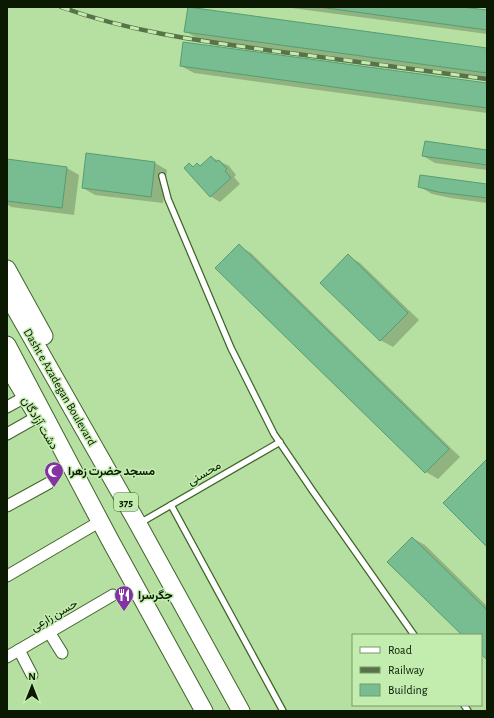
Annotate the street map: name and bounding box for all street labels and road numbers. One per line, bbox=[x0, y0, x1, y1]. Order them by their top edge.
street label: Dasht e Azadegan Boulevard bbox=[22, 326, 98, 448]
street label: دشت آزادگان bbox=[18, 394, 61, 453]
street label: محسنی bbox=[185, 459, 224, 489]
road number: 375 bbox=[114, 493, 138, 511]
street label: حسن زارعی bbox=[28, 597, 81, 635]

